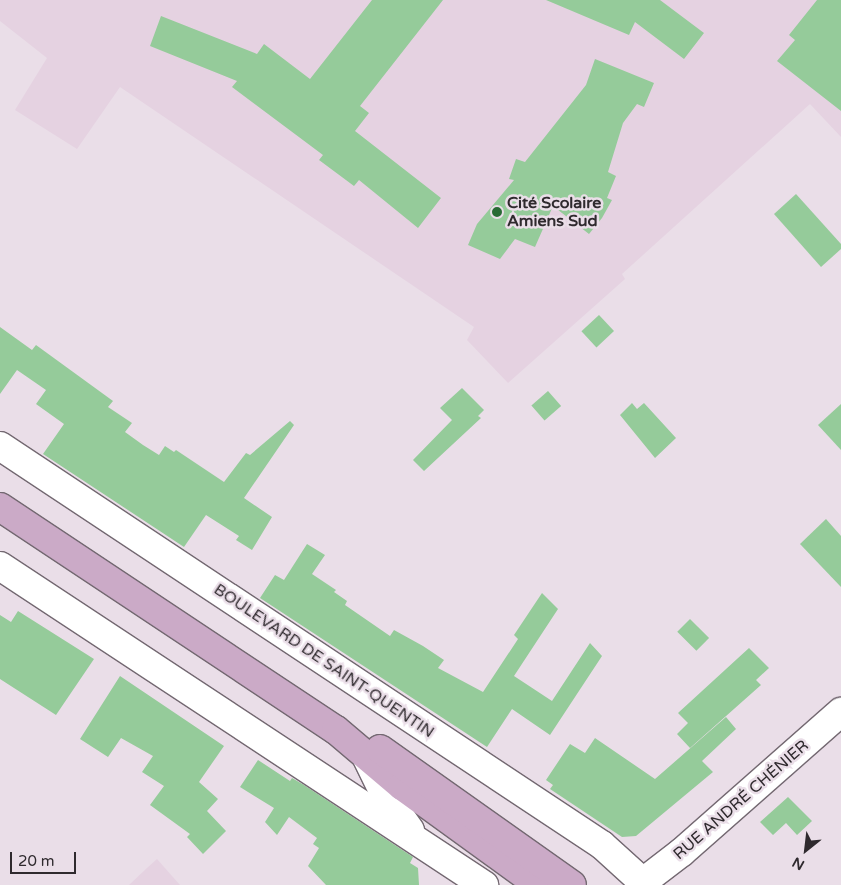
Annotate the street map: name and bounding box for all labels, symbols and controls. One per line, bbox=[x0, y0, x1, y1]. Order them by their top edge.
place label: Cité Scolaire Amiens Sud bbox=[507, 193, 601, 231]
marker: Cité Scolaire Amiens Sud bbox=[491, 206, 503, 218]
street label: BOULEVARD DE SAINT-QUENTIN bbox=[210, 580, 438, 742]
street label: RUE ANDRÉ CHÉNIER bbox=[669, 736, 813, 864]
north arrow bbox=[781, 825, 831, 875]
scale bar bbox=[12, 842, 79, 874]
text: 20 m bbox=[18, 852, 55, 870]

